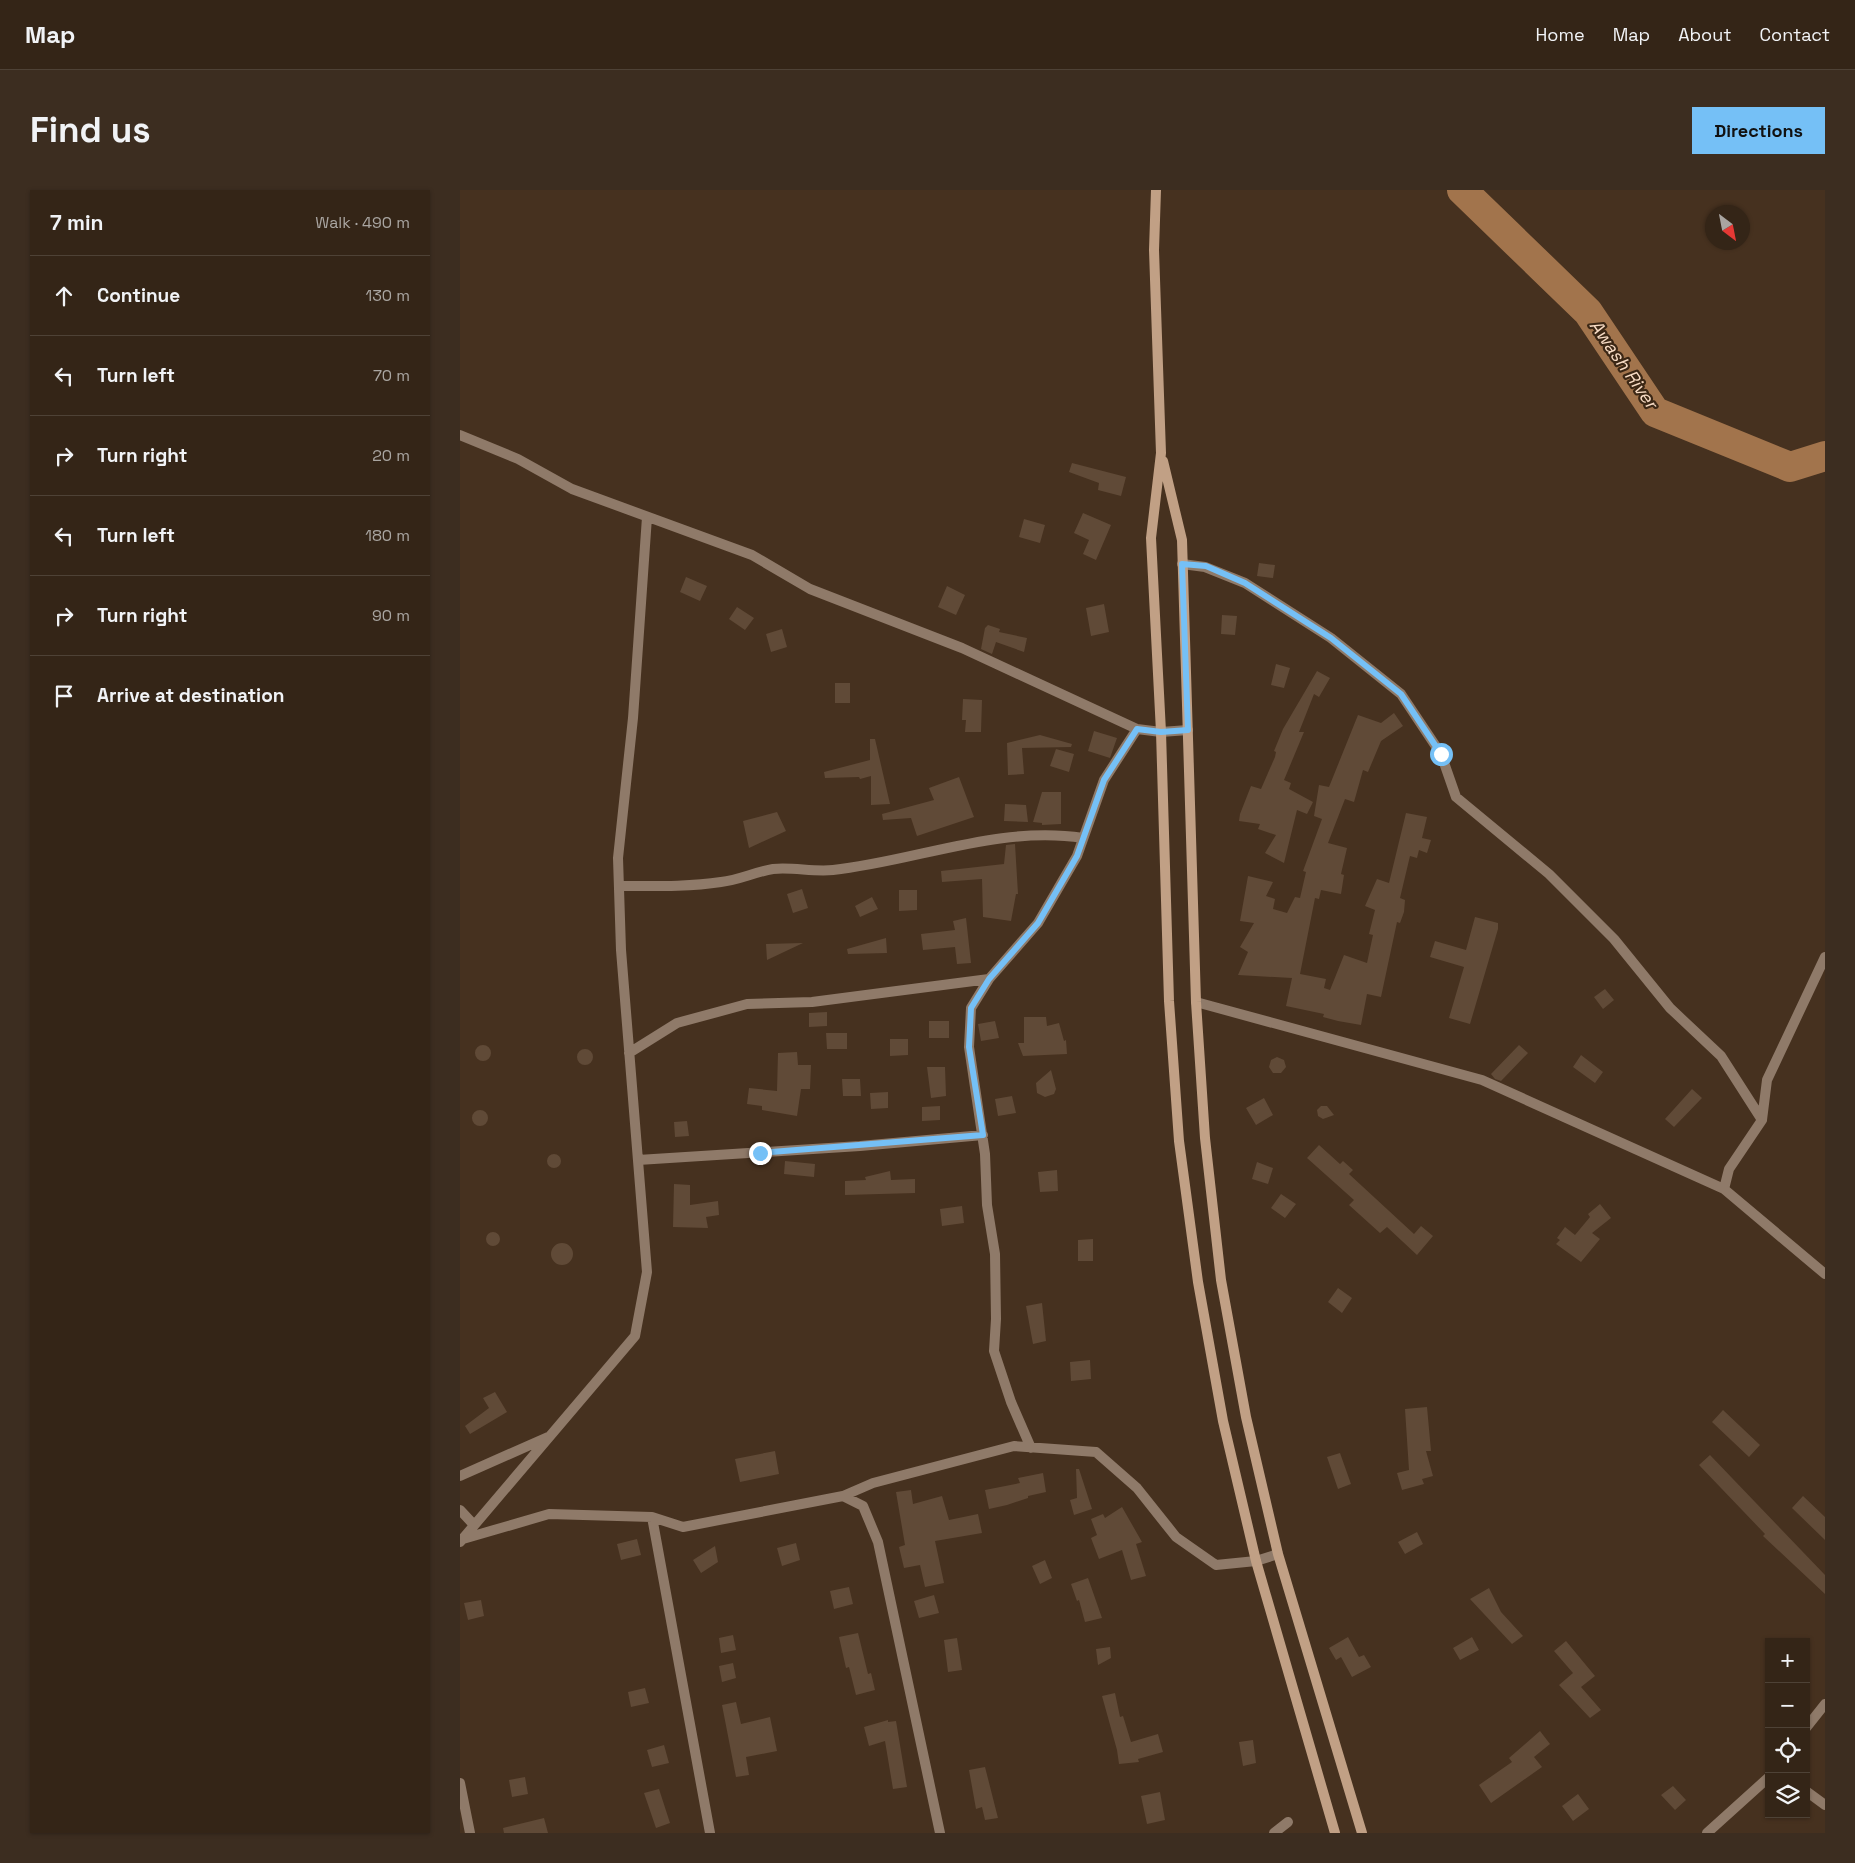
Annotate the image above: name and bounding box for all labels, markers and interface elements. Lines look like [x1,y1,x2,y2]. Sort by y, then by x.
text: Map [25,19,75,50]
text: Home [1536,23,1585,46]
text: Map [1613,23,1650,46]
text: About [1678,23,1732,46]
text: Contact [1760,23,1830,46]
button: Directions [1692,107,1825,154]
text: Find us [30,108,151,152]
north arrow [1705,205,1750,250]
text: 7 min [50,209,103,236]
text: Walk · 490 m [315,212,410,233]
icon: ahead [50,282,78,310]
text: Continue [97,283,180,308]
text: 130 m [366,285,410,306]
water label: Awash River [1585,315,1664,415]
icon: left [50,362,78,390]
text: Turn left [97,363,175,388]
text: 70 m [373,365,410,386]
icon: right [50,442,78,470]
text: Turn right [97,443,187,468]
text: 20 m [372,445,410,466]
icon: left [50,522,78,550]
text: Turn left [97,523,175,548]
text: 180 m [365,525,410,546]
icon: right [50,602,78,630]
text: Turn right [97,603,187,628]
text: 90 m [372,605,410,626]
icon: arrive [50,682,78,710]
text: Arrive at destination [97,683,285,708]
route start [1430,743,1453,766]
route end [749,1142,772,1165]
map controls [1765,1638,1810,1818]
button: + [1765,1638,1810,1683]
button: − [1765,1683,1810,1728]
button: locate [1765,1728,1810,1773]
button: layers [1765,1773,1810,1818]

